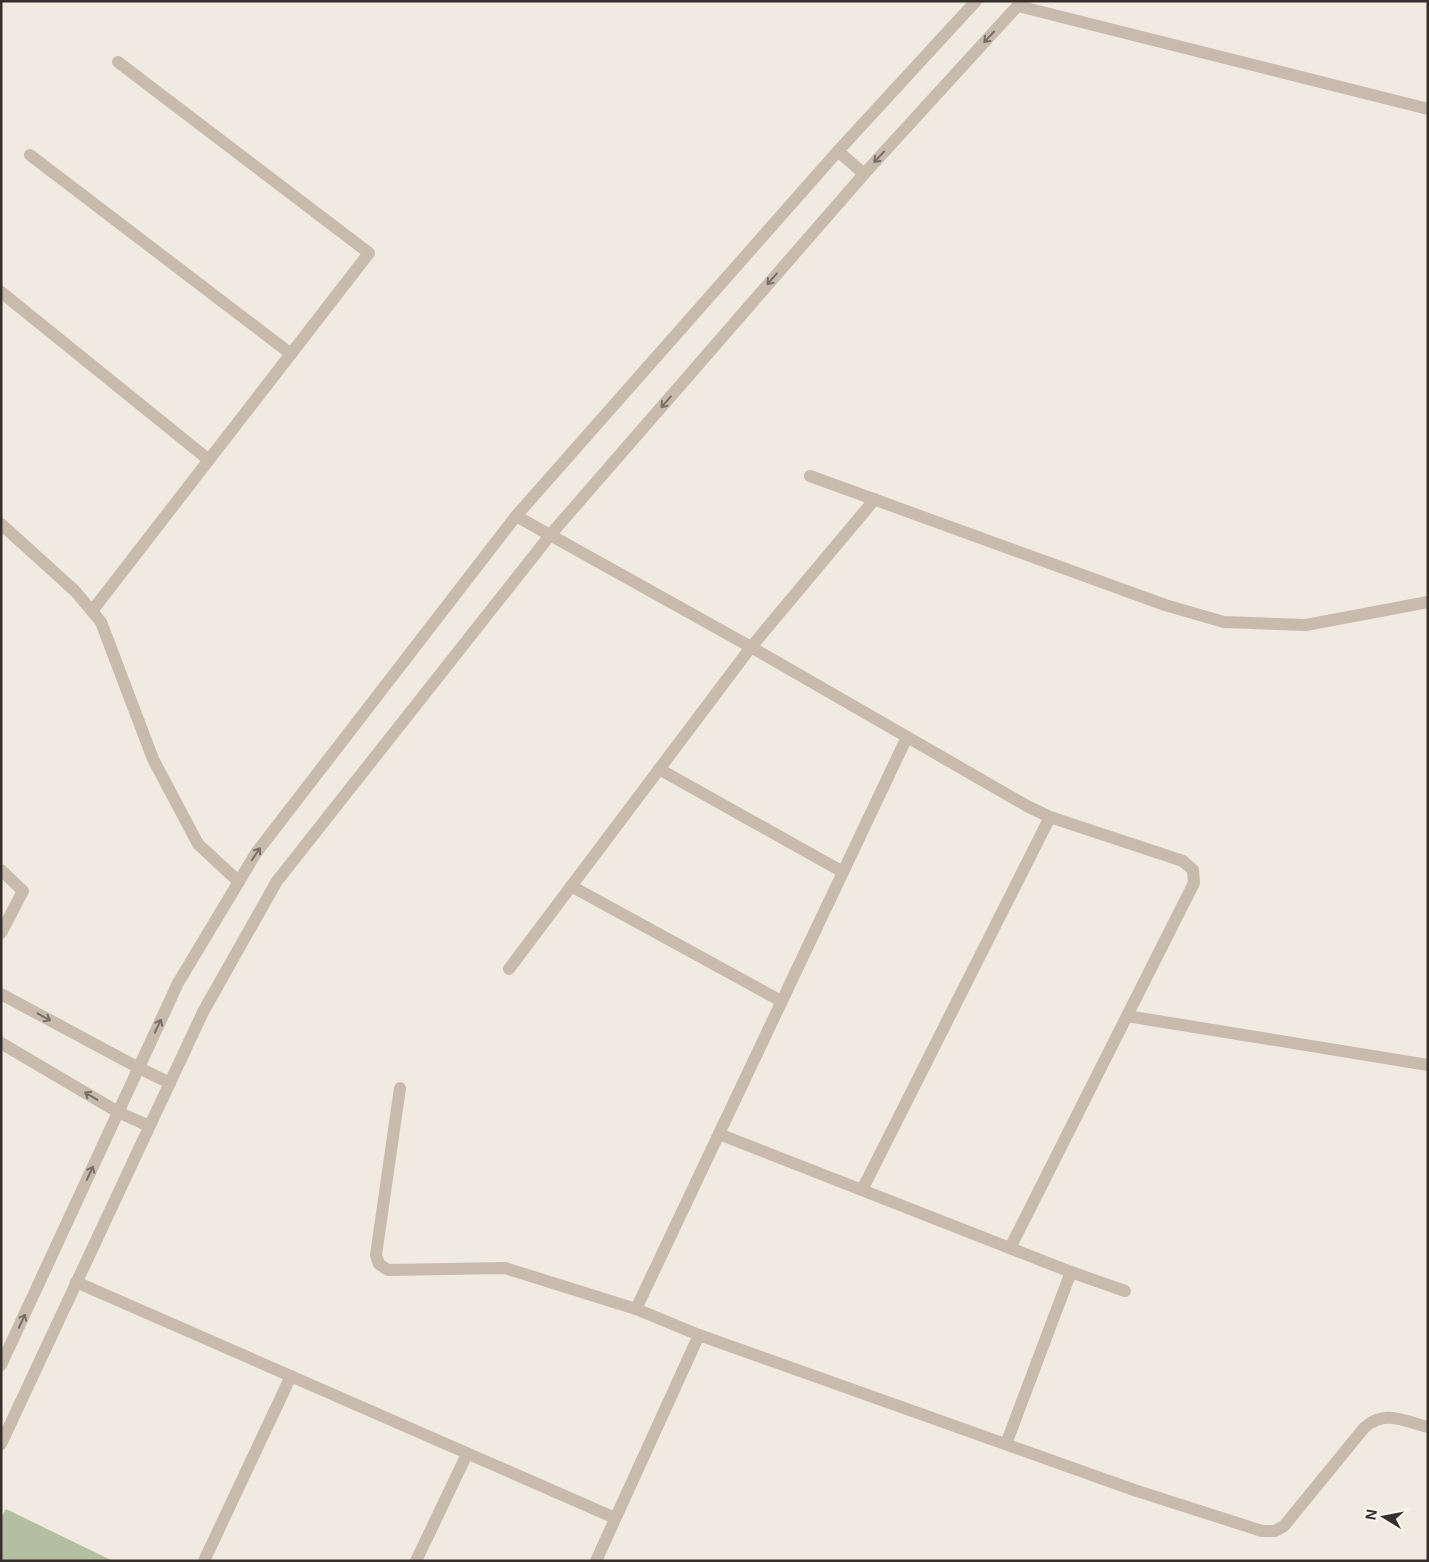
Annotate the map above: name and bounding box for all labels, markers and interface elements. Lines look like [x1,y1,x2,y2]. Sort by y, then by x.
one-way arrow [983,31,995,44]
one-way arrow [874,150,885,163]
one-way arrow [767,273,778,286]
one-way arrow [660,395,672,408]
one-way arrow [251,848,261,862]
one-way arrow [36,1013,51,1022]
one-way arrow [154,1019,164,1034]
one-way arrow [84,1090,98,1100]
one-way arrow [86,1166,95,1181]
one-way arrow [17,1314,27,1329]
north arrow [1359,1492,1409,1542]
text: N [1361,1508,1380,1521]

